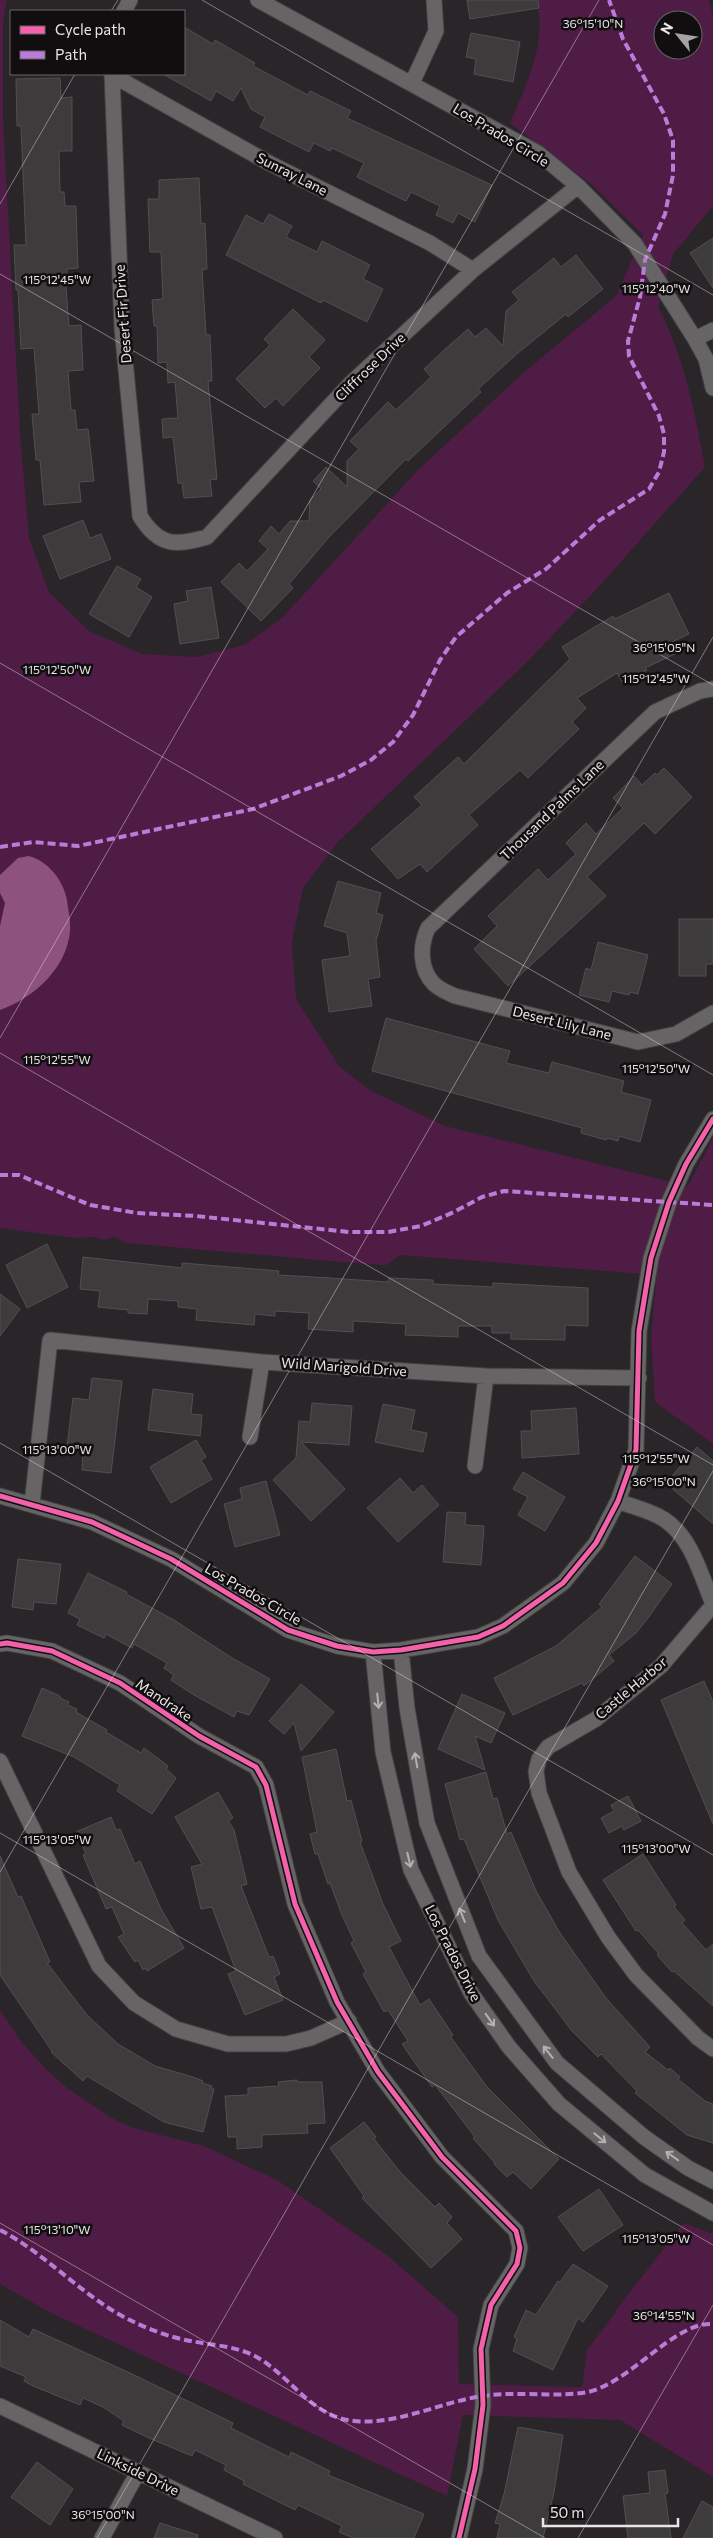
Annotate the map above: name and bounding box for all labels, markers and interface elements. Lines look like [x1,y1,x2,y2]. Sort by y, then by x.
legend [10,10,185,75]
north arrow [653,10,703,60]
text: 36°15'10"N [563,16,623,30]
text: N [656,19,676,37]
text: Cycle path [55,20,126,38]
text: Path [55,45,87,63]
street label: Los Prados Circle [450,99,552,170]
street label: Sunray Lane [254,148,331,199]
street label: Desert Fir Drive [111,264,134,364]
text: 115°12'45"W [23,272,91,286]
text: 115°12'40"W [622,281,690,295]
street label: Cliffrose Drive [331,329,408,404]
text: 36°15'05"N [633,640,695,654]
text: 115°12'50"W [23,662,91,676]
text: 115°12'45"W [622,671,690,685]
street label: Thousand Palms Lane [496,756,607,863]
street label: Desert Lily Lane [511,1002,613,1043]
text: 115°12'55"W [23,1052,91,1066]
text: 115°12'50"W [622,1061,690,1075]
street label: Wild Marigold Drive [281,1354,407,1379]
text: 115°13'00"W [22,1442,92,1456]
text: 115°12'55"W [622,1451,690,1465]
text: 36°15'00"N [632,1474,696,1488]
street label: Los Prados Circle [202,1559,305,1628]
street label: Castle Harbor [591,1652,670,1722]
street label: Mandrake [133,1675,196,1725]
one-way arrow [373,1692,383,1708]
one-way arrow [410,1752,420,1768]
text: 115°13'05"W [23,1832,91,1846]
text: 115°13'00"W [621,1841,691,1855]
one-way arrow [405,1851,414,1867]
street label: Los Prados Drive [422,1902,485,2004]
one-way arrow [457,1908,466,1923]
one-way arrow [485,2013,495,2027]
one-way arrow [542,2045,553,2058]
one-way arrow [593,2133,606,2144]
one-way arrow [665,2151,679,2161]
text: 115°13'10"W [24,2222,90,2236]
text: 115°13'05"W [622,2231,690,2245]
text: 36°14'55"N [633,2308,695,2322]
street label: Linkside Drive [94,2444,182,2499]
scale bar [543,2496,678,2528]
text: 50 m [550,2503,584,2521]
text: 36°15'00"N [71,2507,135,2521]

